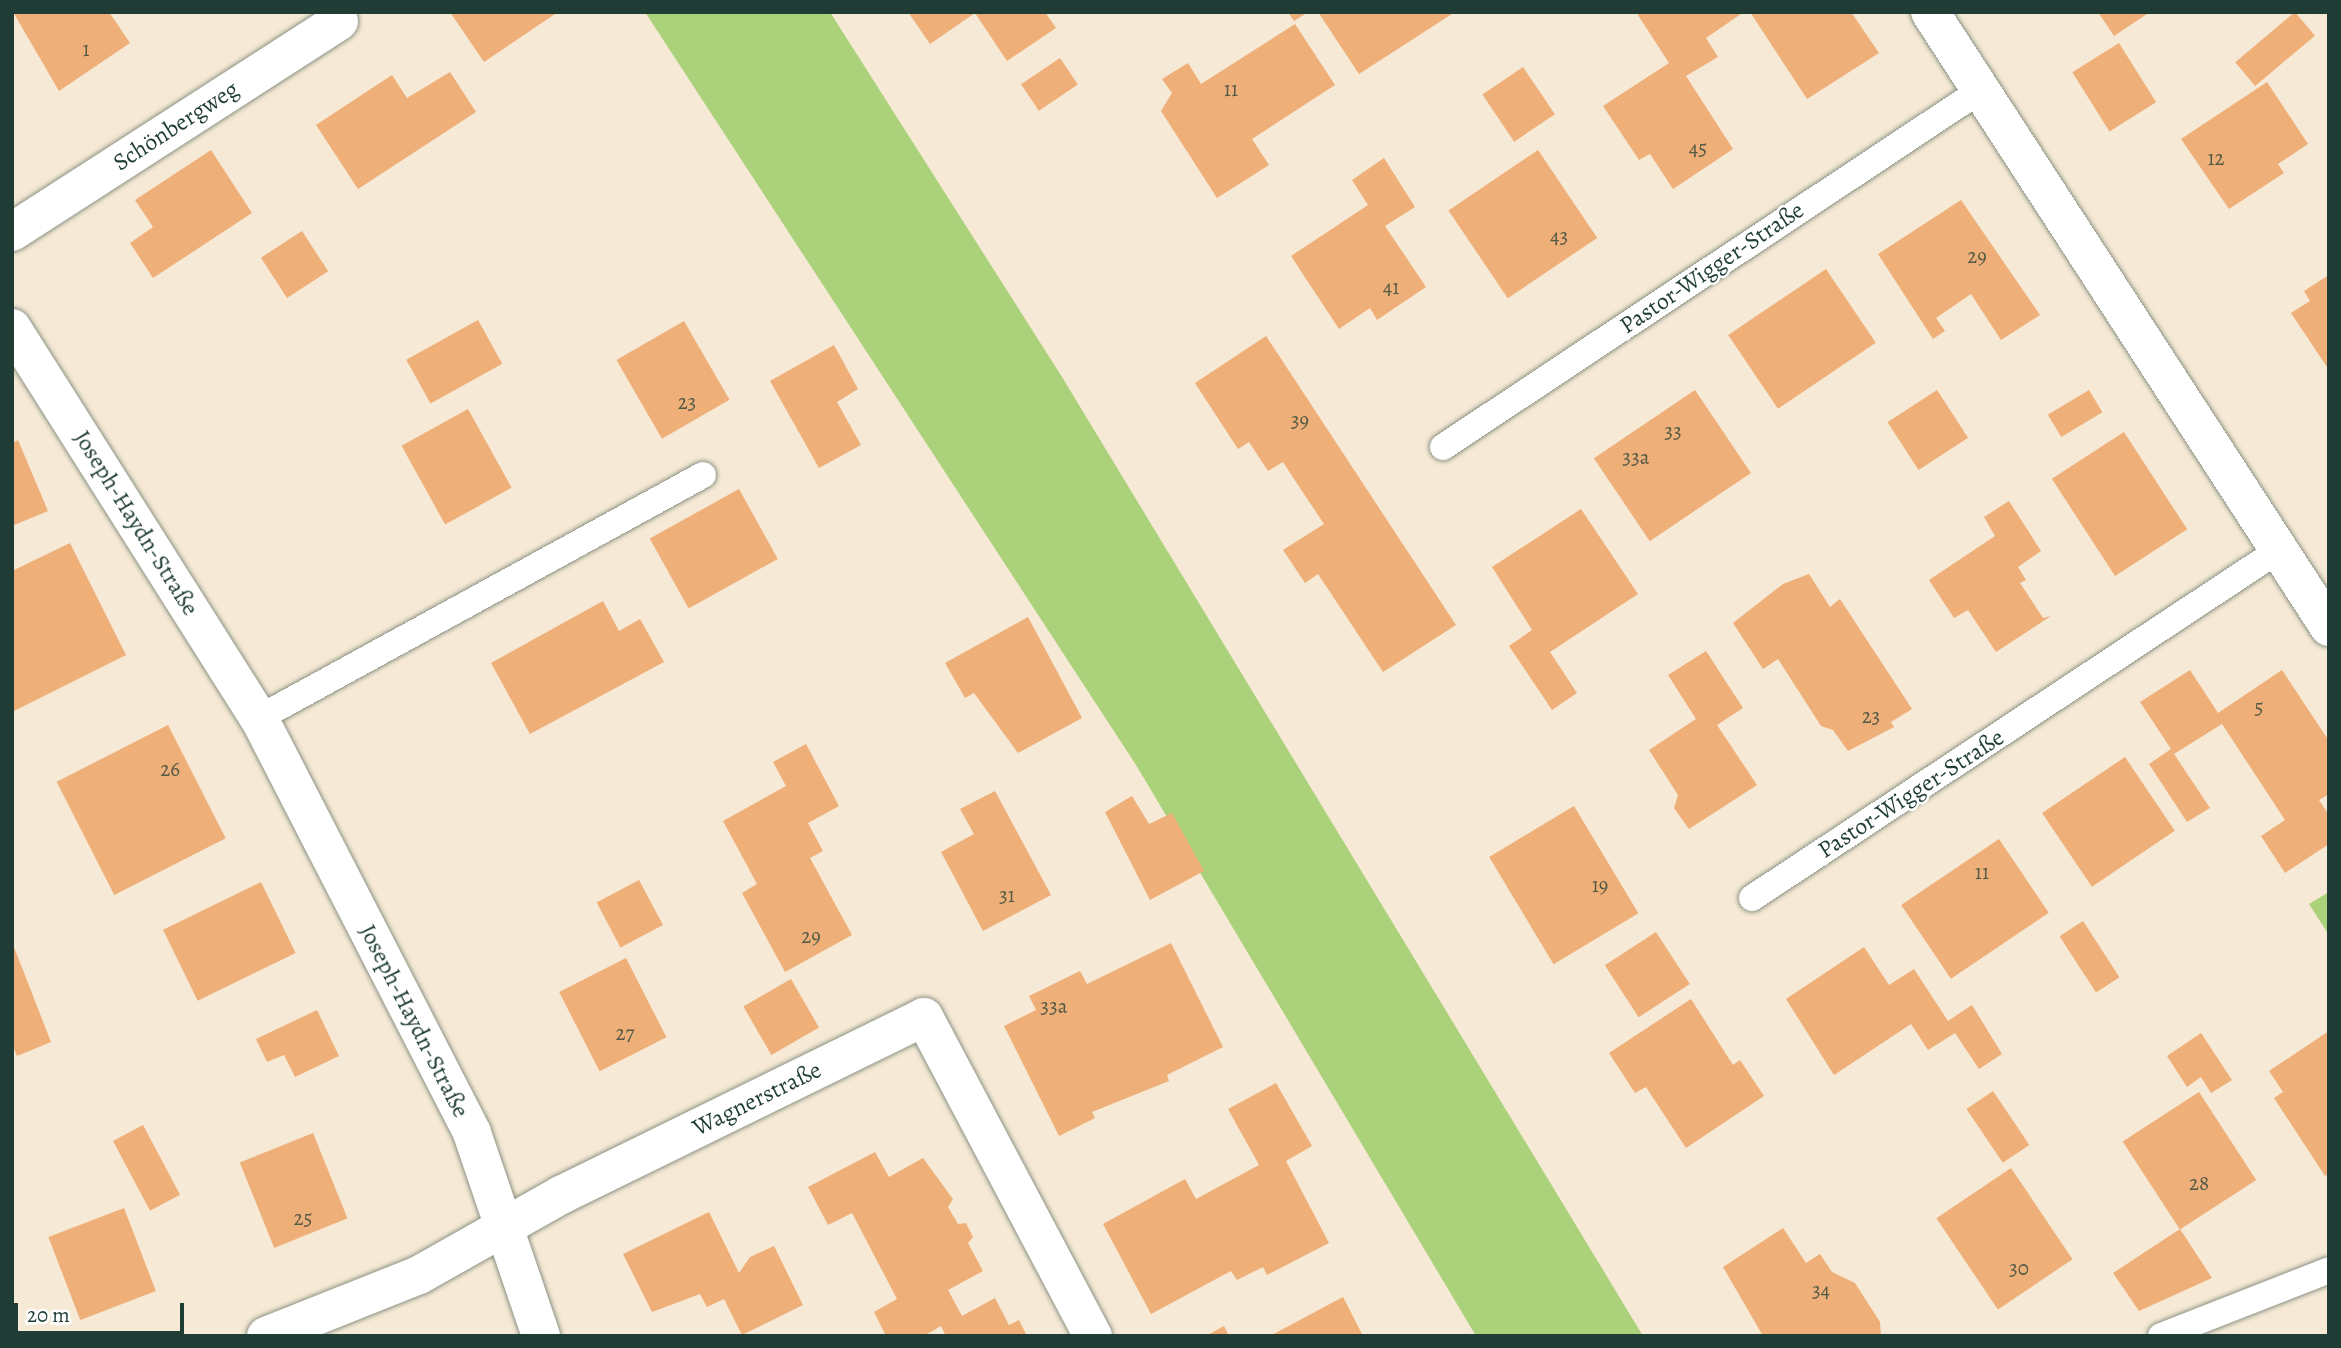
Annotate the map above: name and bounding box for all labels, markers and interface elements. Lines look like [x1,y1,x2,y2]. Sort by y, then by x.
house number: 1 [82,36,90,62]
street label: Schönbergweg [108,75,244,177]
house number: 11 [1224,76,1238,102]
house number: 45 [1689,135,1707,161]
house number: 12 [2207,145,2225,171]
street label: Pastor-Wigger-Straße [1614,196,1810,340]
house number: 43 [1550,223,1568,249]
house number: 29 [1967,243,1987,269]
house number: 41 [1383,274,1399,300]
house number: 23 [678,389,696,415]
house number: 39 [1291,407,1309,433]
house number: 33 [1664,418,1682,444]
street label: Joseph-Haydn-Straße [67,425,205,621]
house number: 33a [1622,444,1650,470]
house number: 5 [2254,694,2264,720]
house number: 23 [1862,703,1880,729]
street label: Pastor-Wigger-Straße [1813,723,2009,865]
house number: 26 [160,756,180,782]
house number: 11 [1975,859,1989,885]
house number: 19 [1592,872,1608,898]
house number: 31 [999,882,1015,908]
street label: Joseph-Haydn-Straße [353,920,475,1122]
house number: 29 [801,923,821,949]
house number: 33a [1040,993,1068,1019]
house number: 27 [616,1020,634,1046]
street label: Wagnerstraße [688,1056,826,1142]
house number: 28 [2189,1170,2209,1196]
house number: 25 [293,1205,313,1231]
house number: 30 [2009,1255,2029,1281]
house number: 34 [1812,1277,1830,1303]
scale bar [18,1288,187,1332]
text: 20 m [27,1301,70,1329]

